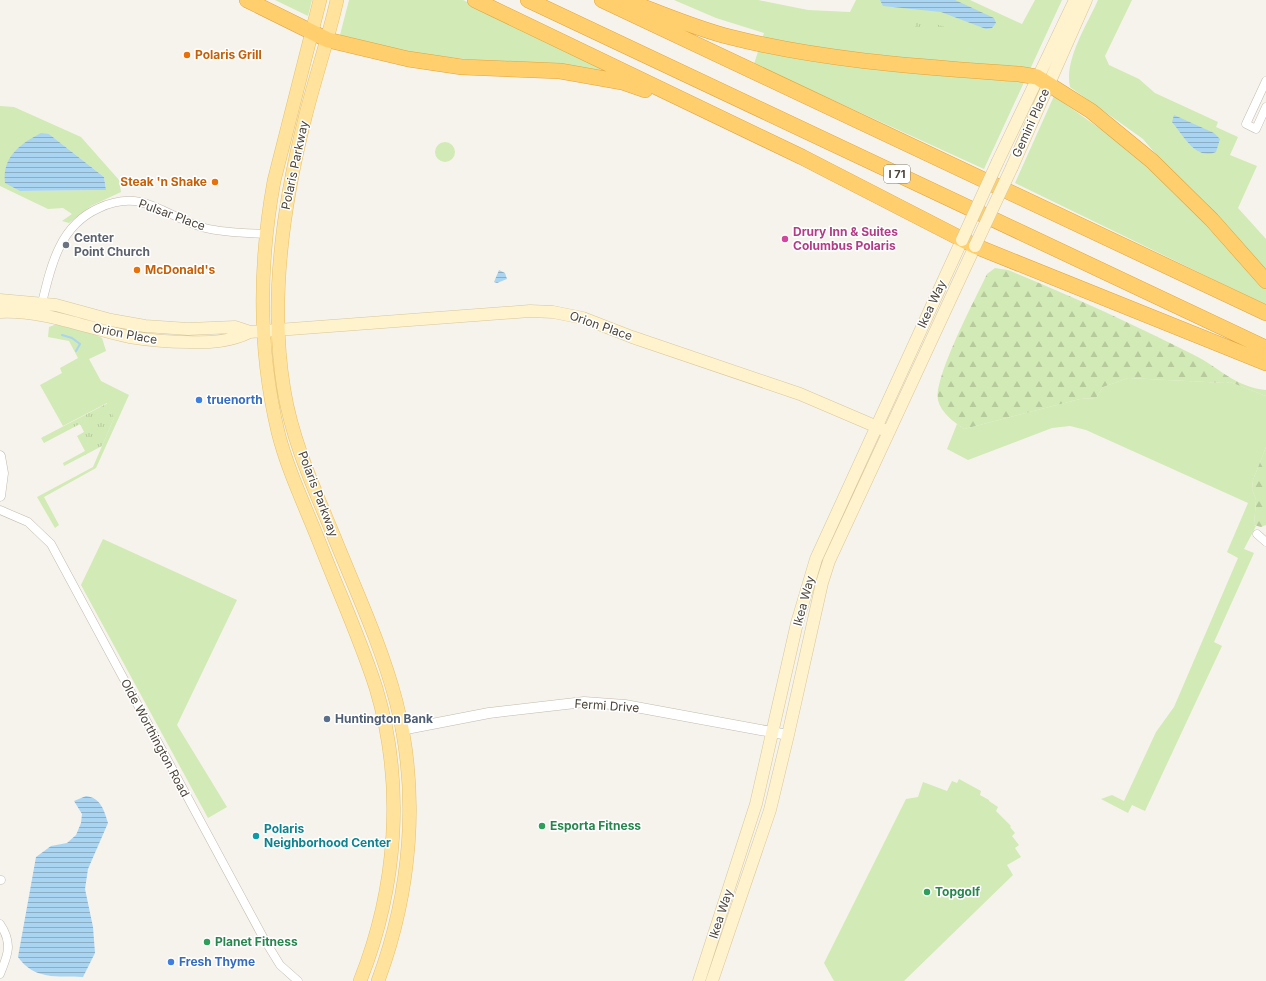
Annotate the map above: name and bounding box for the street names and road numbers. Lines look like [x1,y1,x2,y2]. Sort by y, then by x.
street label: Gemini Place [1009,86,1052,160]
street label: Polaris Parkway [278,119,311,211]
road number: I 71 [884,165,910,183]
street label: Pulsar Place [137,196,208,234]
street label: Ikea Way [914,277,949,330]
street label: Orion Place [568,308,635,343]
street label: Orion Place [91,320,159,347]
street label: Polaris Parkway [295,449,342,539]
street label: Ikea Way [790,574,817,628]
street label: Olde Worthington Road [118,676,193,799]
street label: Fermi Drive [574,696,640,715]
street label: Ikea Way [705,887,736,941]

